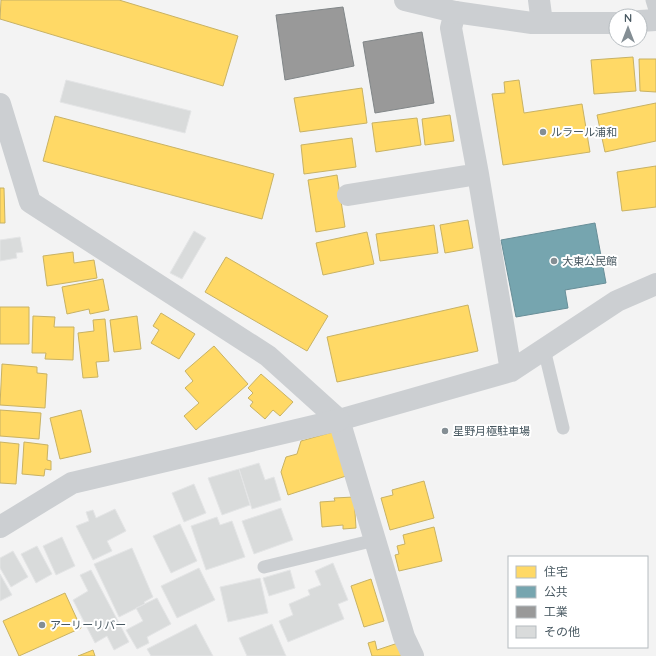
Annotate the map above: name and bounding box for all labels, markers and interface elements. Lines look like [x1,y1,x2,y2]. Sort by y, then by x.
north arrow [608,8,648,48]
text: N [624,11,632,25]
place label: ルラール浦和 [551,125,617,139]
marker: ルラール浦和 [538,127,548,137]
place label: 大東公民館 [562,254,617,268]
marker: 大東公民館 [549,256,559,266]
place label: 星野月極駐車場 [453,424,530,438]
marker: 星野月極駐車場 [440,426,450,436]
legend [508,556,648,648]
text: 住宅 [544,564,568,579]
text: 公共 [544,584,568,599]
text: 工業 [544,604,568,619]
place label: アーリーリバー [50,618,126,632]
marker: アーリーリバー [37,620,47,630]
text: その他 [544,624,580,639]

